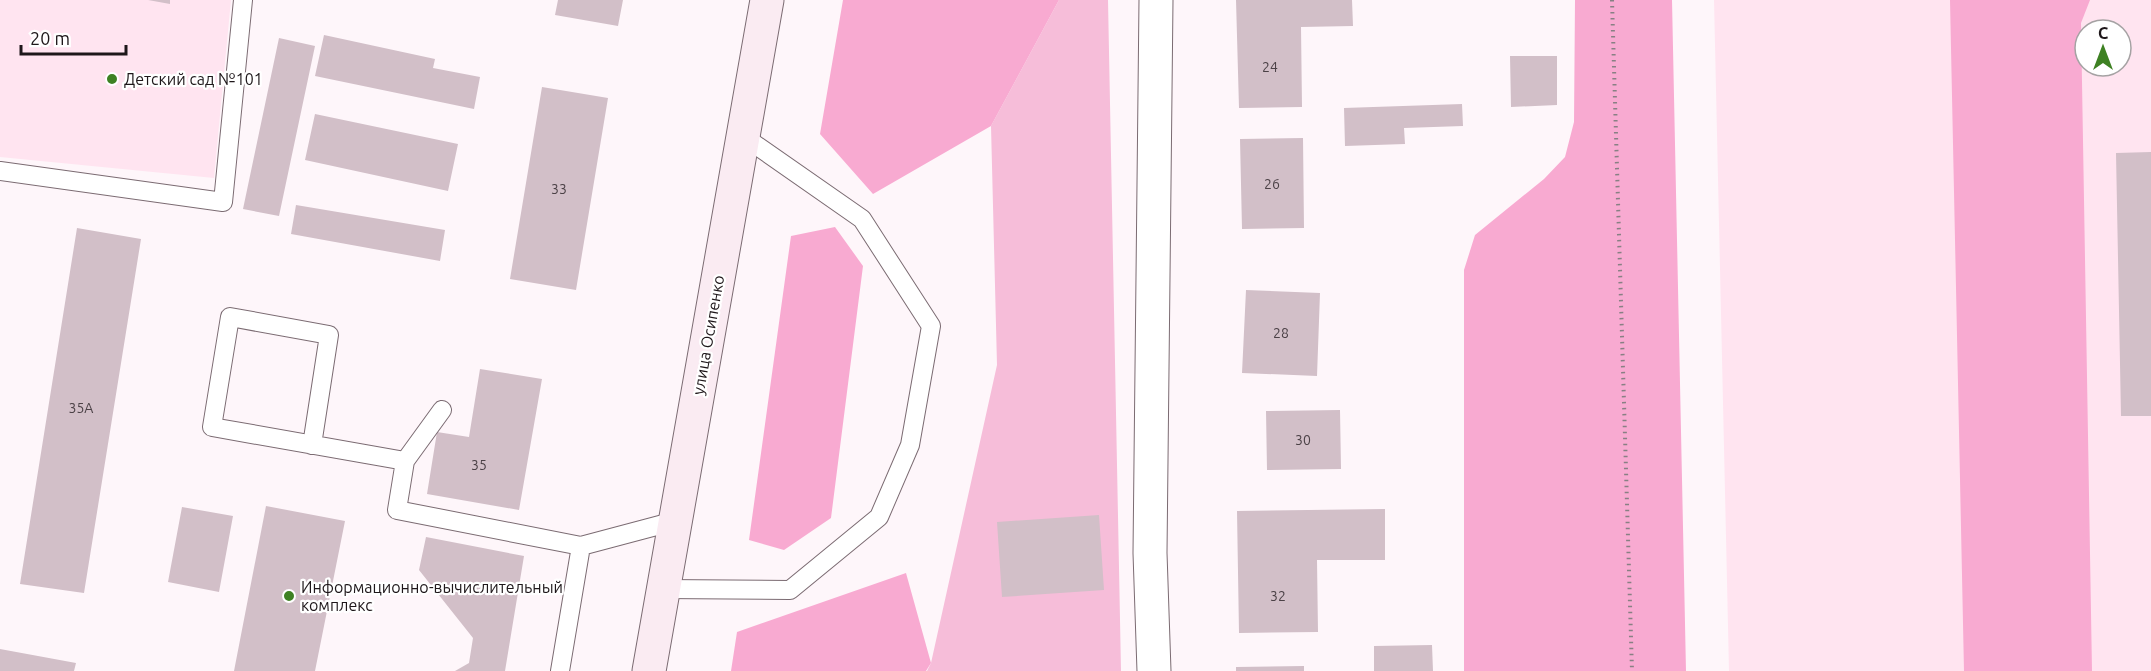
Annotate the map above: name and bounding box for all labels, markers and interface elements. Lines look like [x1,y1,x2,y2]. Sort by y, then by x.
scale bar [21,18,126,56]
north arrow [2073,18,2133,78]
text: С [2098,24,2108,42]
text: 20 m [30,28,70,48]
house number: 24 [1262,59,1278,75]
place label: Детский сад №101 [124,70,263,88]
marker: Детский сад №101 [105,72,119,86]
house number: 26 [1264,176,1280,192]
house number: 33 [551,181,567,197]
street label: улица Осипенко [689,274,727,396]
house number: 28 [1273,325,1289,341]
house number: 35А [69,400,93,416]
house number: 30 [1295,432,1311,448]
house number: 35 [471,457,487,473]
place label: Информационно-вычислительный комплекс [301,578,563,614]
house number: 32 [1270,588,1286,604]
marker: Информационно-вычислительный комплекс [282,589,296,603]

